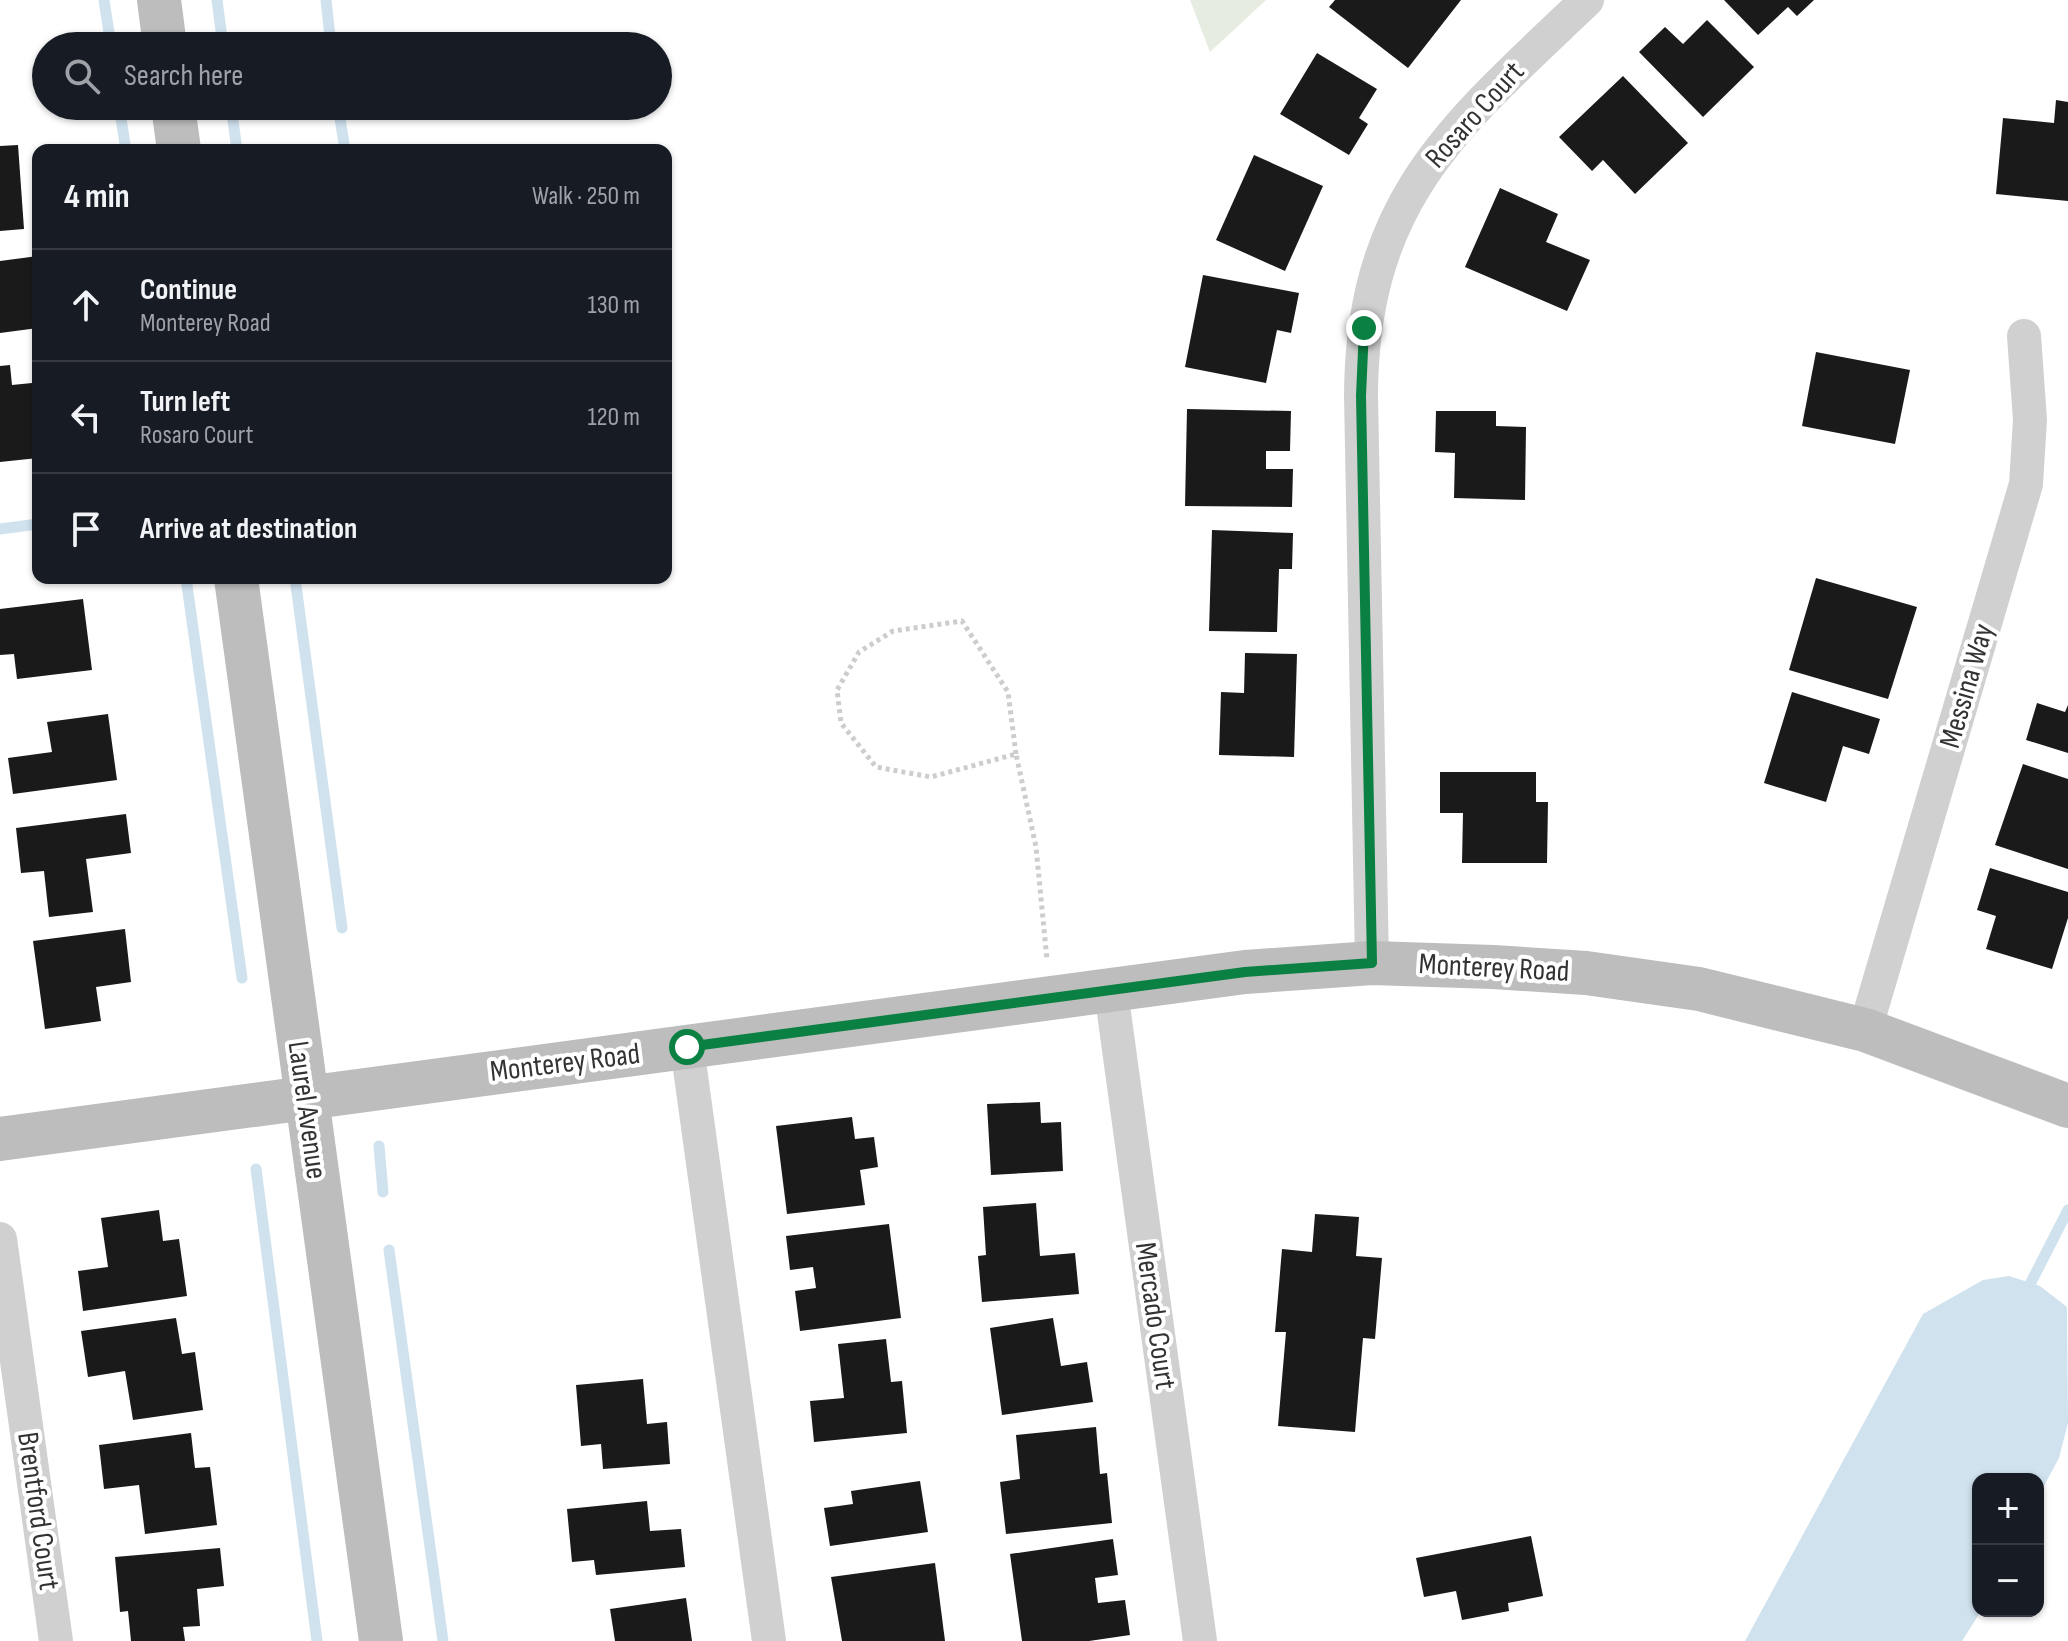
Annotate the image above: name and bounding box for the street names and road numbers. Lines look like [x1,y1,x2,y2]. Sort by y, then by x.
street label: Rosaro Court [1418,54,1532,176]
street label: Messina Way [1932,619,2002,752]
street label: Monterey Road [1418,946,1570,990]
street label: Monterey Road [488,1036,642,1090]
street label: Laurel Avenue [279,1039,335,1181]
street label: Mercado Court [1127,1240,1183,1392]
street label: Brentford Court [9,1430,67,1592]

